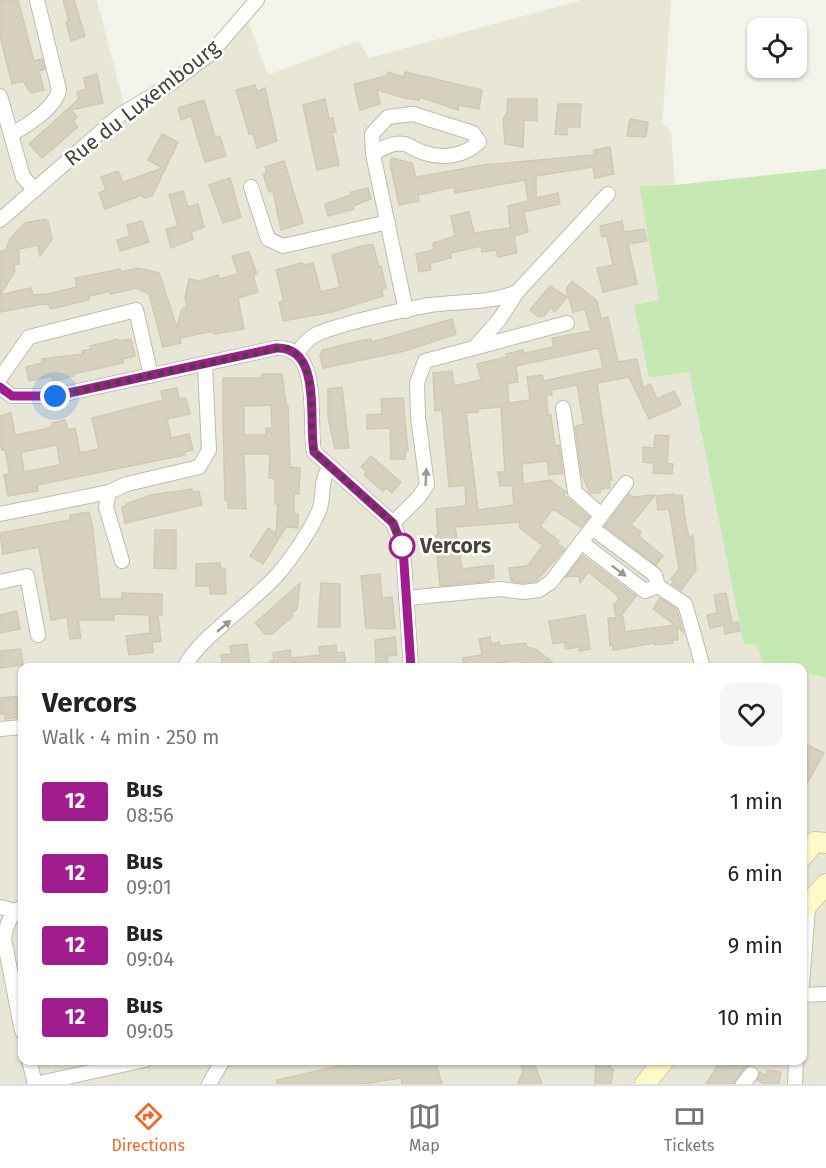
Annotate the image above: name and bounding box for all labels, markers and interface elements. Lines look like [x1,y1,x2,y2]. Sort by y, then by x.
map controls [747,18,807,78]
button: locate [747,18,807,78]
street label: Rue du Luxembourg [59,34,225,172]
your location [40,381,70,411]
one-way arrow [421,468,430,487]
marker: Vercors [389,533,415,559]
place label: Vercors [419,533,491,559]
one-way arrow [611,564,626,576]
one-way arrow [216,619,232,632]
button: heart [720,683,783,746]
text: Vercors [42,686,137,719]
text: Walk · 4 min · 250 m [42,725,219,749]
text: Bus [126,776,163,803]
text: 12 [65,788,85,814]
text: 1 min [730,788,783,815]
text: 08:56 [126,803,174,827]
text: Bus [126,848,163,875]
text: 12 [65,860,85,886]
text: 6 min [727,860,783,887]
text: 09:01 [126,875,172,899]
text: Bus [126,920,163,947]
text: 12 [65,932,85,958]
text: 9 min [728,932,783,959]
text: 09:04 [126,947,174,971]
text: Bus [126,992,163,1019]
text: 12 [65,1004,85,1030]
text: 10 min [717,1004,783,1031]
text: 09:05 [126,1019,173,1043]
tab: Directions [112,1100,185,1155]
tab: Map [408,1100,441,1155]
tab: Tickets [664,1100,714,1155]

